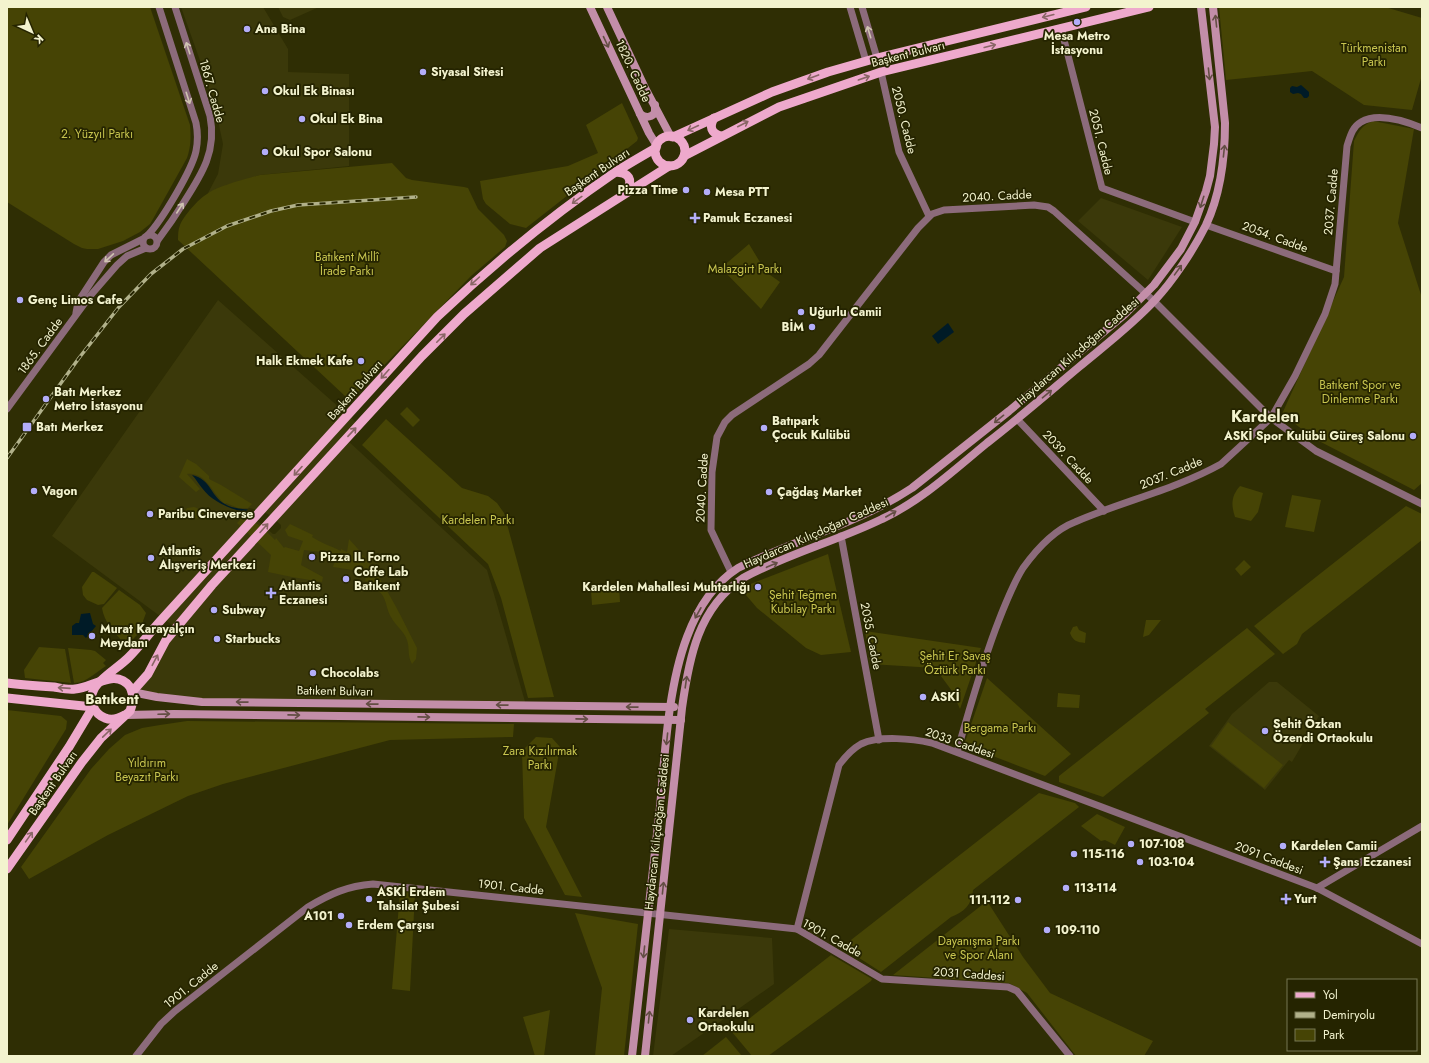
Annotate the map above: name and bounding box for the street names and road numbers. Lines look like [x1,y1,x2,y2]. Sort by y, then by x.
street label: Başkent Bulvarı [869,36,947,72]
street label: 1820. Cadde [611,37,655,105]
street label: 1867. Cadde [194,57,230,125]
street label: 2050. Cadde [887,84,921,156]
street label: 2051. Cadde [1084,107,1118,177]
street label: Başkent Bulvarı [561,143,633,201]
street label: 2037. Cadde [1319,168,1343,236]
street label: 2040. Cadde [962,185,1032,207]
street label: 2054. Cadde [1240,217,1310,257]
street label: Haydarcan Kılıçdoğan Caddesi [1013,293,1143,409]
street label: 1865. Cadde [13,314,67,378]
street label: Başkent Bulvarı [323,356,387,424]
street label: 2039. Cadde [1038,426,1098,488]
street label: 2037. Cadde [1137,452,1205,494]
street label: 2040. Cadde [691,453,713,523]
street label: Haydarcan Kılıçdoğan Caddesi [741,493,891,573]
street label: 2035. Cadde [856,601,886,671]
street label: Batıkent Bulvarı [297,681,373,701]
street label: 2033 Caddesi [923,723,997,763]
street label: Başkent Bulvarı [24,747,82,819]
street label: Haydarcan Kılıçdoğan Caddesi [640,753,674,911]
street label: 2091 Caddesi [1232,837,1306,879]
street label: 1901. Cadde [477,875,545,899]
street label: 1901. Cadde [799,914,865,962]
street label: 1901. Cadde [160,957,222,1013]
street label: 2031 Caddesi [933,963,1005,985]

